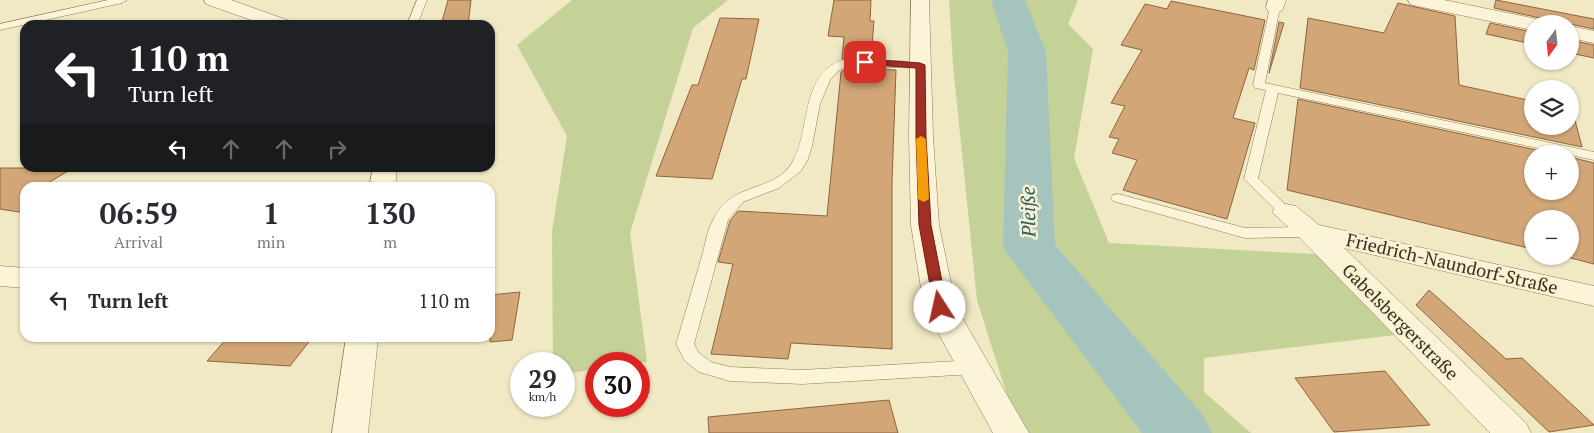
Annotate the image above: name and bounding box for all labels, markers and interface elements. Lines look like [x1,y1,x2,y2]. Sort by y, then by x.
north arrow [1524,15,1579,70]
map controls [1524,15,1579,265]
text: 110 m [128,35,229,81]
icon: left [45,40,110,105]
pin [844,41,886,83]
icon: arrive [851,48,879,76]
text: Turn left [128,79,214,108]
button: layers [1524,80,1579,135]
icon: left [164,135,192,163]
icon: ahead [217,135,245,163]
icon: ahead [270,135,298,163]
icon: right [323,135,351,163]
button: + [1524,145,1579,200]
water label: Pleiße [1015,186,1040,238]
text: 06:59 [99,193,178,233]
text: 1 [263,193,280,233]
text: 130 [365,193,416,233]
button: − [1524,210,1579,265]
street label: Friedrich-Naundorf-Straße [1344,227,1560,299]
text: Arrival [114,231,163,253]
text: min [257,231,285,253]
text: m [383,231,397,253]
street label: Gabelsbergerstraße [1337,258,1464,385]
position arrow [913,280,965,332]
icon: left [45,286,73,314]
text: Turn left [88,288,169,313]
text: 110 m [419,288,470,313]
speed limit sign: 30 [585,352,650,417]
text: 29 [528,362,557,395]
text: km/h [529,389,556,404]

